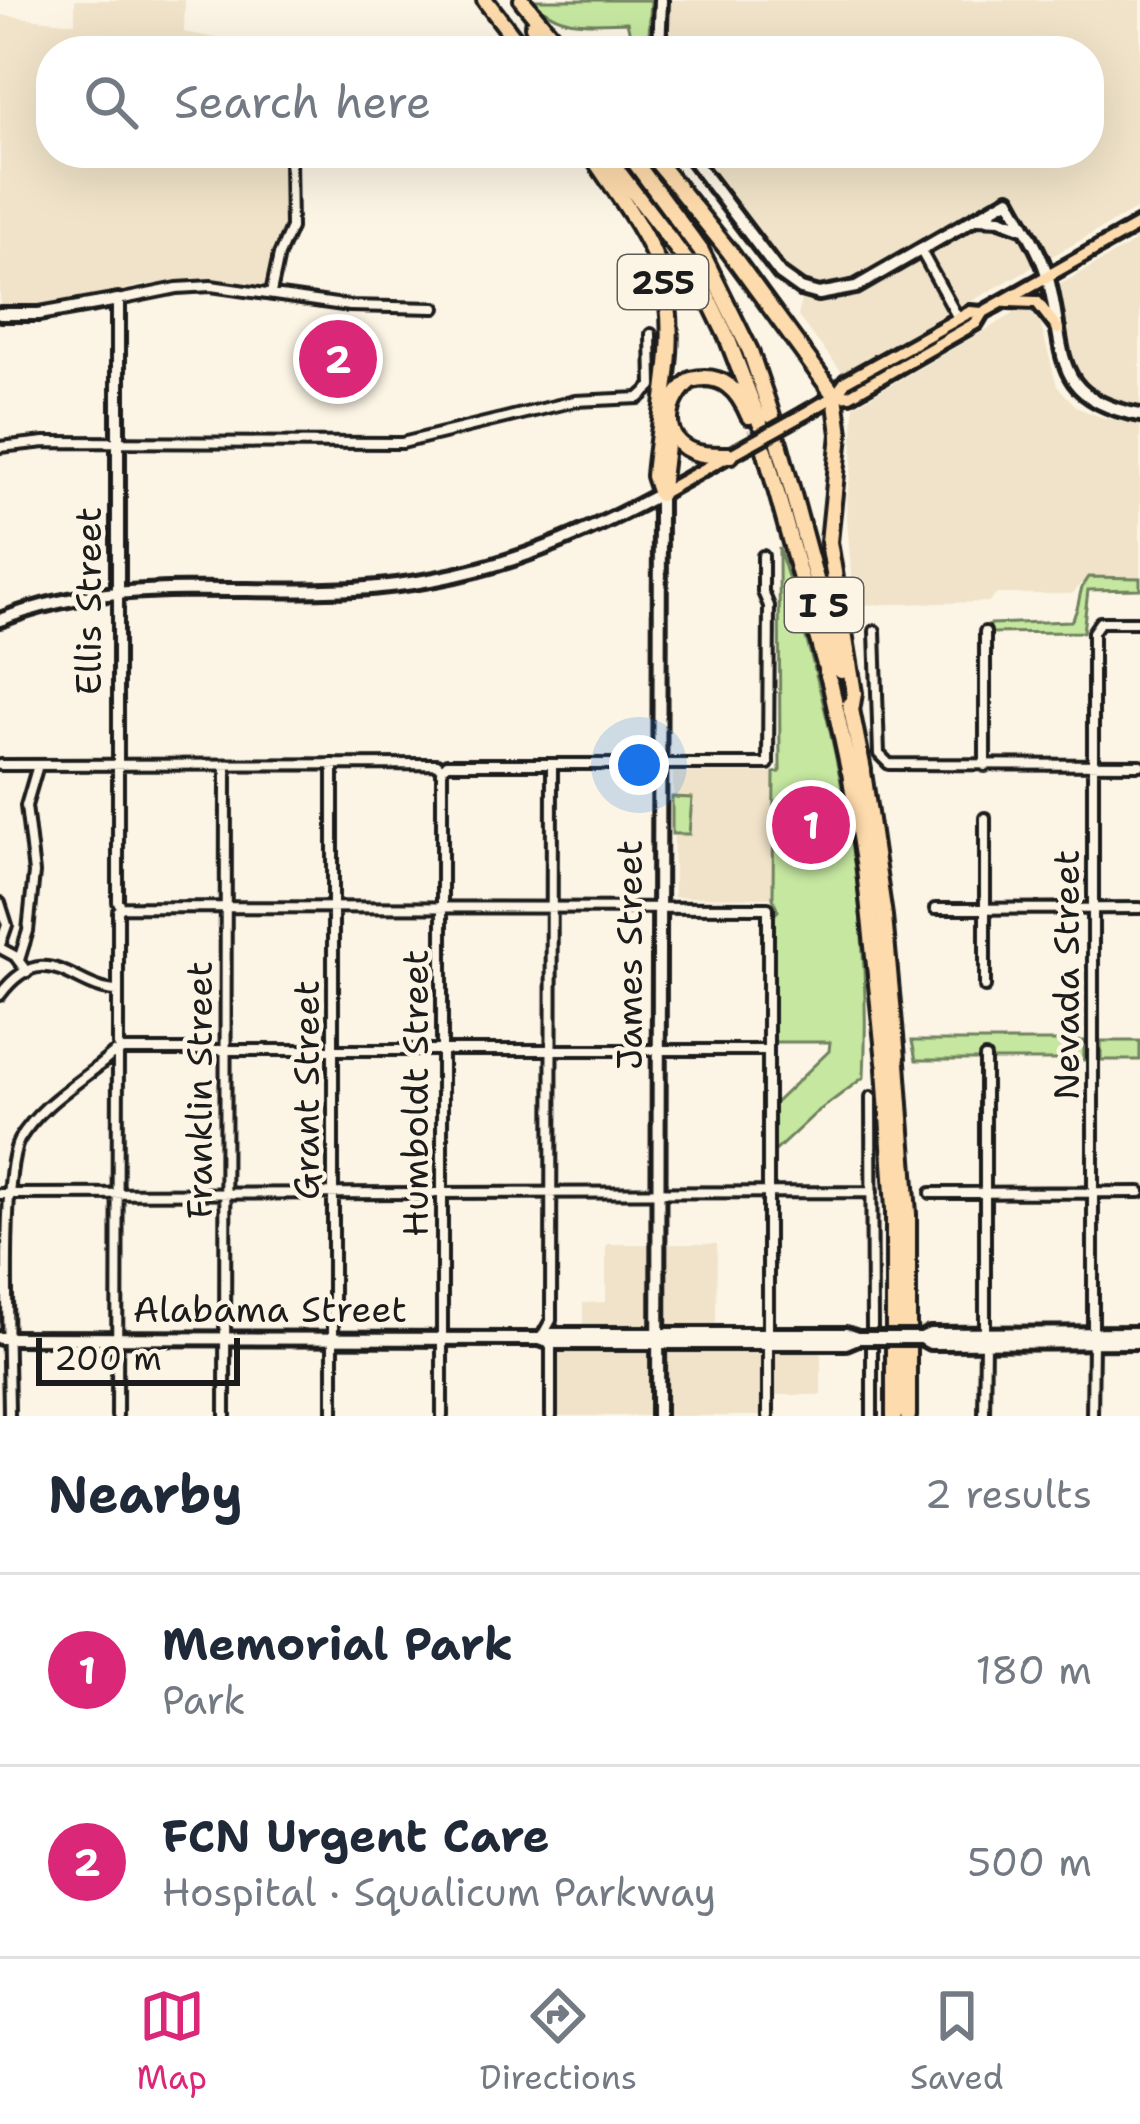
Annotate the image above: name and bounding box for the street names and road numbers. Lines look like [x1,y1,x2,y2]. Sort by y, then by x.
road number: 255 [618,255,708,309]
street label: Ellis Street [64,507,113,695]
road number: I 5 [785,578,863,632]
street label: James Street [605,840,654,1070]
street label: Nevada Street [1042,850,1091,1100]
street label: Humboldt Street [391,949,440,1237]
street label: Franklin Street [175,961,224,1219]
street label: Grant Street [282,980,331,1200]
street label: Alabama Street [133,1285,407,1334]

